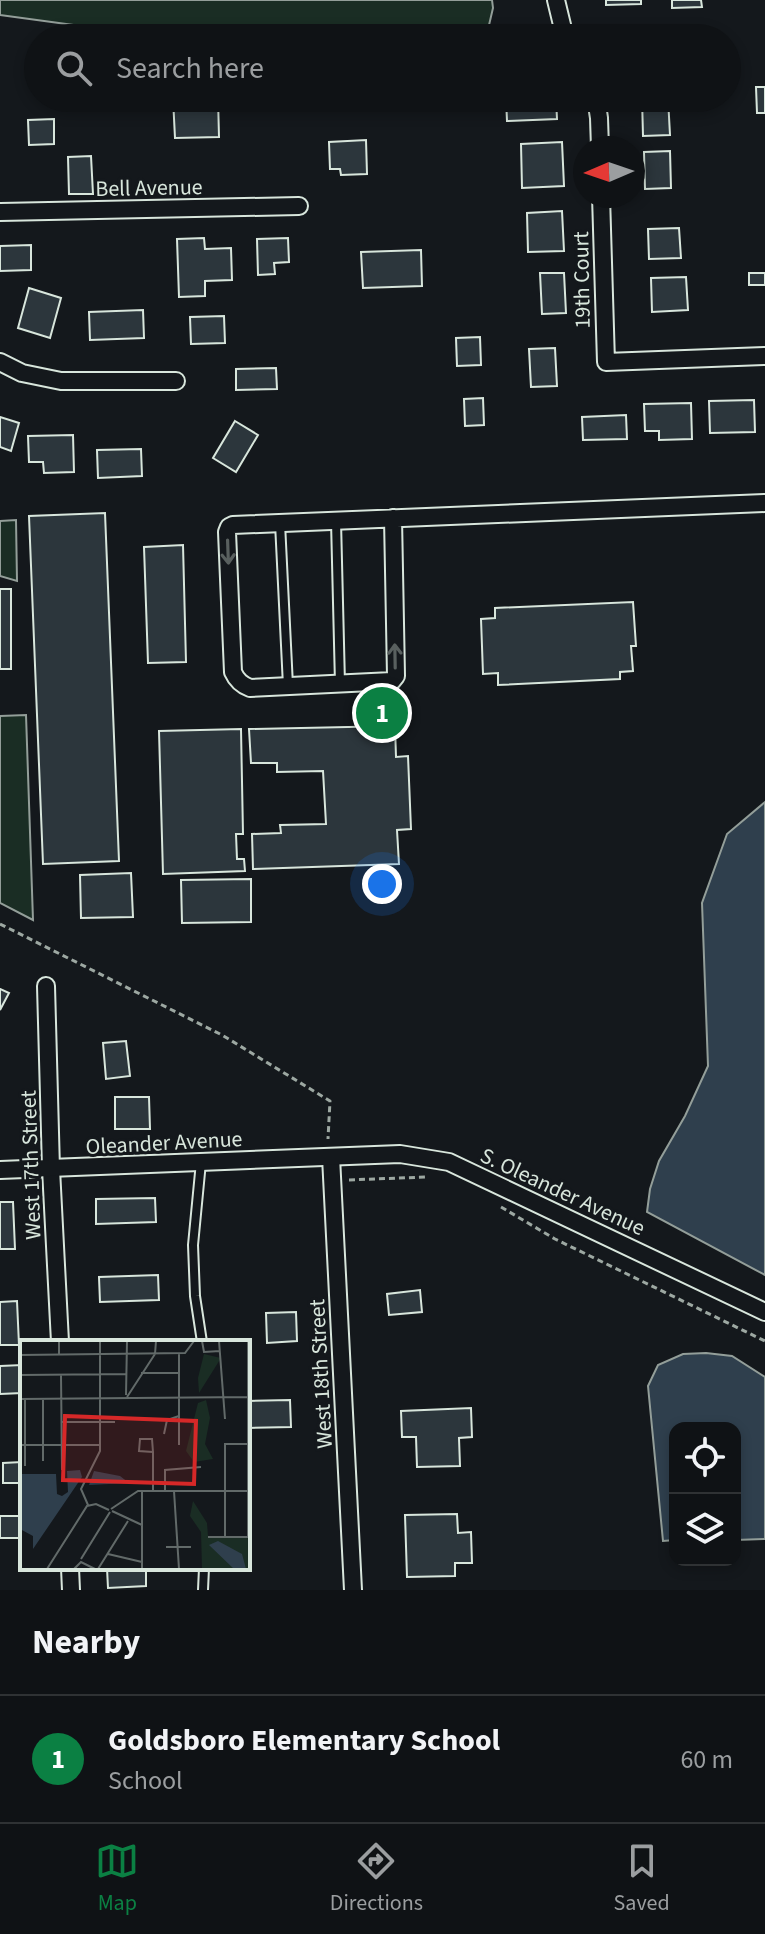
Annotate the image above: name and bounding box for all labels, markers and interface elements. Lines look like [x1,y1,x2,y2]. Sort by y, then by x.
search box [24,24,741,112]
icon: search [52,46,96,90]
text: Search here [116,47,264,90]
north arrow [573,136,645,208]
street label: Bell Avenue [95,171,203,205]
street label: 19th Court [565,231,599,329]
one-way arrow [221,538,236,565]
one-way arrow [388,643,403,670]
pin: 1 [356,683,408,743]
your location [362,864,402,904]
street label: West 17th Street [12,1089,50,1240]
street label: Oleander Avenue [85,1123,243,1163]
street label: S. Oleander Avenue [475,1140,650,1244]
street label: West 18th Street [301,1298,341,1449]
inset map [20,1340,250,1570]
map controls [669,1422,741,1566]
button: locate [669,1422,741,1494]
button: layers [669,1494,741,1566]
text: Nearby [32,1618,140,1667]
text: Goldsboro Elementary School [108,1719,500,1762]
text: 1 [51,1741,65,1778]
text: 60 m [680,1741,733,1778]
text: School [108,1762,183,1799]
tab: Map [95,1839,139,1919]
tab: Directions [330,1839,423,1919]
tab: Saved [614,1839,670,1919]

